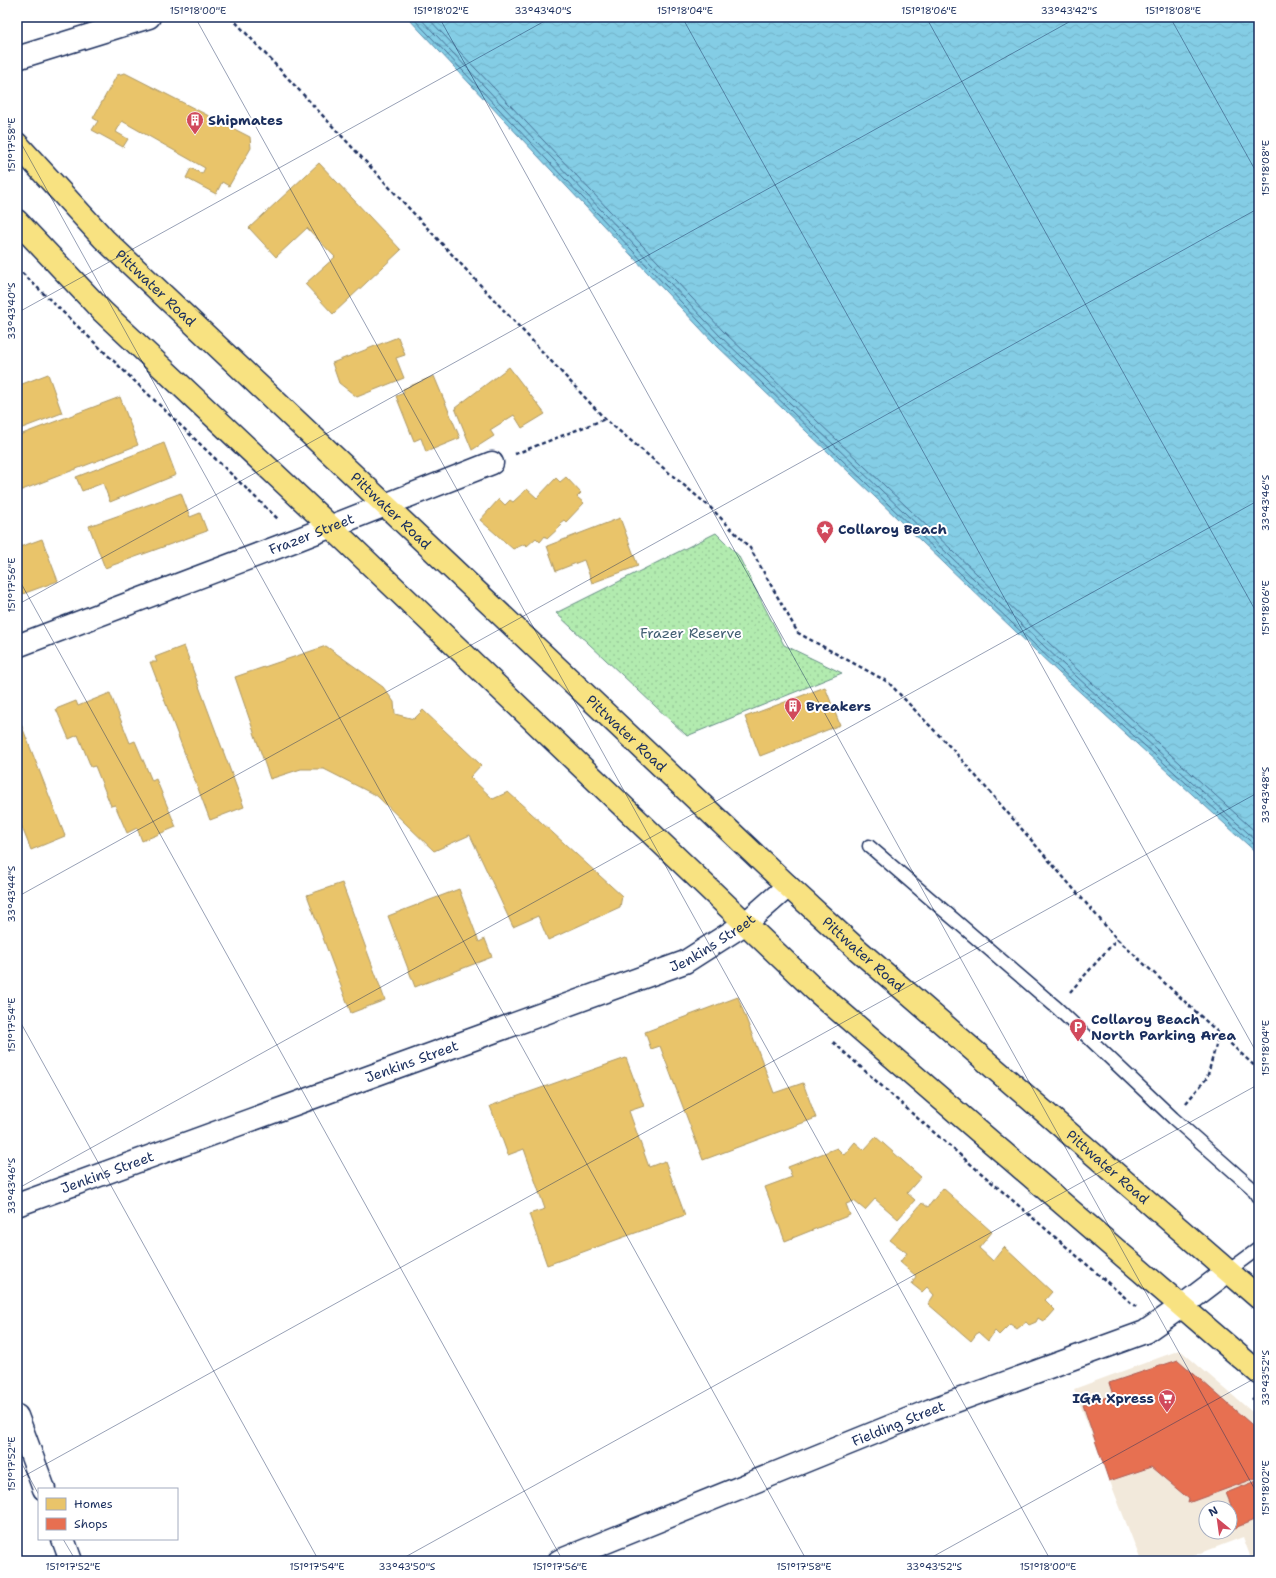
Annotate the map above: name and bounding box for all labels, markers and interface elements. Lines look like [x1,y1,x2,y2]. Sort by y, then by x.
text: 151°18'00"E [170,4,226,17]
text: 151°18'02"E [413,4,469,17]
text: 33°43'40"S [514,4,572,17]
text: 151°18'04"E [657,4,713,17]
text: 151°18'06"E [901,4,957,17]
text: 33°43'42"S [1041,4,1098,17]
text: 151°18'08"E [1145,4,1201,17]
building icon: Shipmates [185,110,205,135]
place label: Shipmates [208,111,283,129]
text: 151°17'58"E [5,117,18,173]
text: 151°18'08"E [1259,140,1272,196]
street label: Pittwater Road [112,246,200,330]
text: 33°43'40"S [5,282,18,340]
street label: Pittwater Road [347,468,435,553]
text: 33°43'46"S [1259,474,1272,531]
street label: Frazer Street [266,509,357,559]
place icon: Collaroy Beach [815,519,835,544]
place label: Collaroy Beach [838,520,947,538]
text: 151°17'56"E [5,558,18,612]
text: 151°18'06"E [1259,580,1272,636]
park label: Frazer Reserve [640,624,742,642]
street label: Pittwater Road [582,691,671,776]
building icon: Breakers [783,696,803,721]
place label: Breakers [806,697,871,715]
text: 33°43'48"S [1259,766,1272,823]
text: 33°43'44"S [5,865,18,922]
street label: Jenkins Street [667,910,759,976]
street label: Pittwater Road [818,913,908,995]
text: 151°17'54"E [5,997,18,1053]
place label: Collaroy Beach North Parking Area [1091,1010,1236,1044]
parking icon: Collaroy Beach North Parking Area [1068,1017,1088,1042]
text: 151°18'04"E [1259,1020,1272,1076]
street label: Jenkins Street [363,1036,461,1087]
street label: Pittwater Road [1063,1126,1153,1208]
street label: Jenkins Street [58,1147,156,1197]
text: 33°43'46"S [5,1157,18,1214]
text: 33°43'52"S [1259,1349,1272,1406]
supermarket icon: IGA Xpress [1157,1388,1177,1413]
place label: IGA Xpress [1072,1389,1154,1407]
street label: Fielding Street [849,1397,947,1450]
text: 151°17'52"E [5,1437,18,1491]
text: 151°18'02"E [1259,1460,1272,1516]
legend [38,1488,178,1540]
text: Homes [74,1496,113,1512]
north arrow [1198,1500,1238,1540]
text: N [1206,1503,1221,1520]
text: Shops [74,1516,108,1532]
text: 151°17'52"E [46,1560,100,1573]
text: 151°17'54"E [289,1560,345,1573]
text: 33°43'50"S [379,1560,436,1573]
text: 151°17'56"E [533,1560,587,1573]
text: 151°17'58"E [776,1560,832,1573]
text: 33°43'52"S [906,1560,963,1573]
text: 151°18'00"E [1020,1560,1076,1573]

